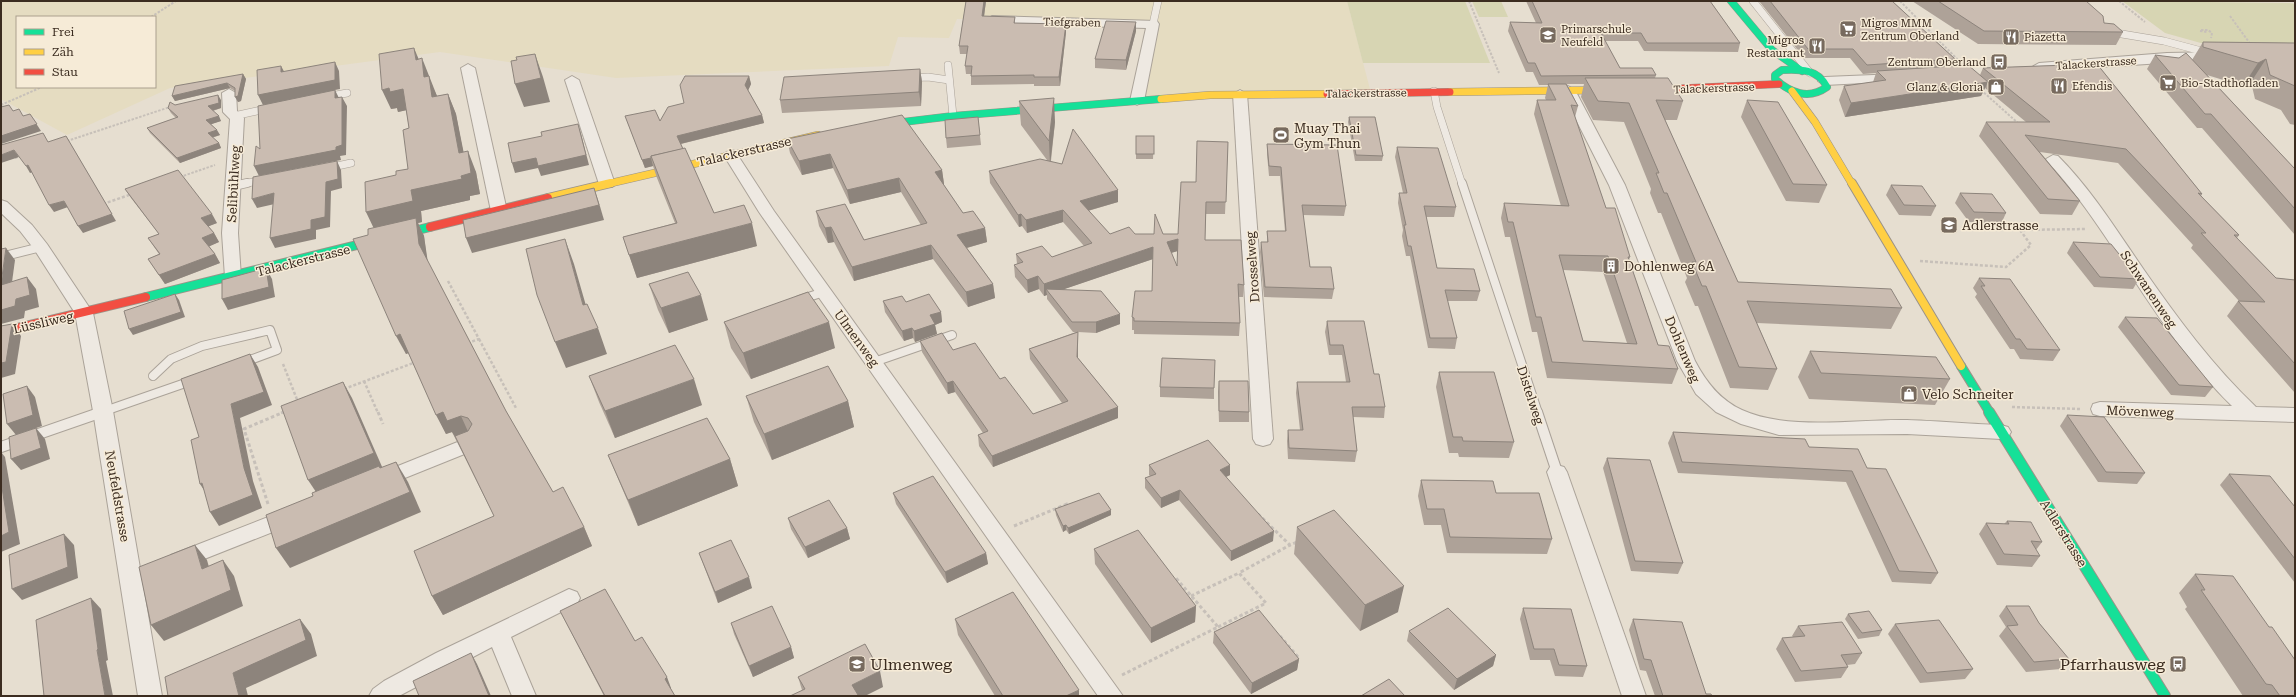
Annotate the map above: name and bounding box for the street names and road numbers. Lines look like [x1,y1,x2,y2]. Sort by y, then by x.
street label: Tiefgraben [1043,15,1101,30]
street label: Talackerstrasse [2055,54,2137,73]
street label: Talackerstrasse [1673,81,1755,96]
street label: Talackerstrasse [1325,86,1407,101]
street label: Talackerstrasse [696,133,793,170]
street label: Selibühlweg [224,145,243,223]
street label: Drosselweg [1242,230,1262,303]
street label: Talackerstrasse [255,242,352,279]
street label: Schwanenweg [2117,248,2180,331]
street label: Ulmenweg [831,307,883,370]
street label: Lüssliweg [11,308,75,337]
street label: Dohlenweg [1662,314,1703,385]
street label: Distelweg [1514,364,1547,427]
street label: Mövenweg [2106,403,2175,420]
street label: Neufeldstrasse [102,449,133,543]
street label: Adlerstrasse [2037,497,2090,570]

